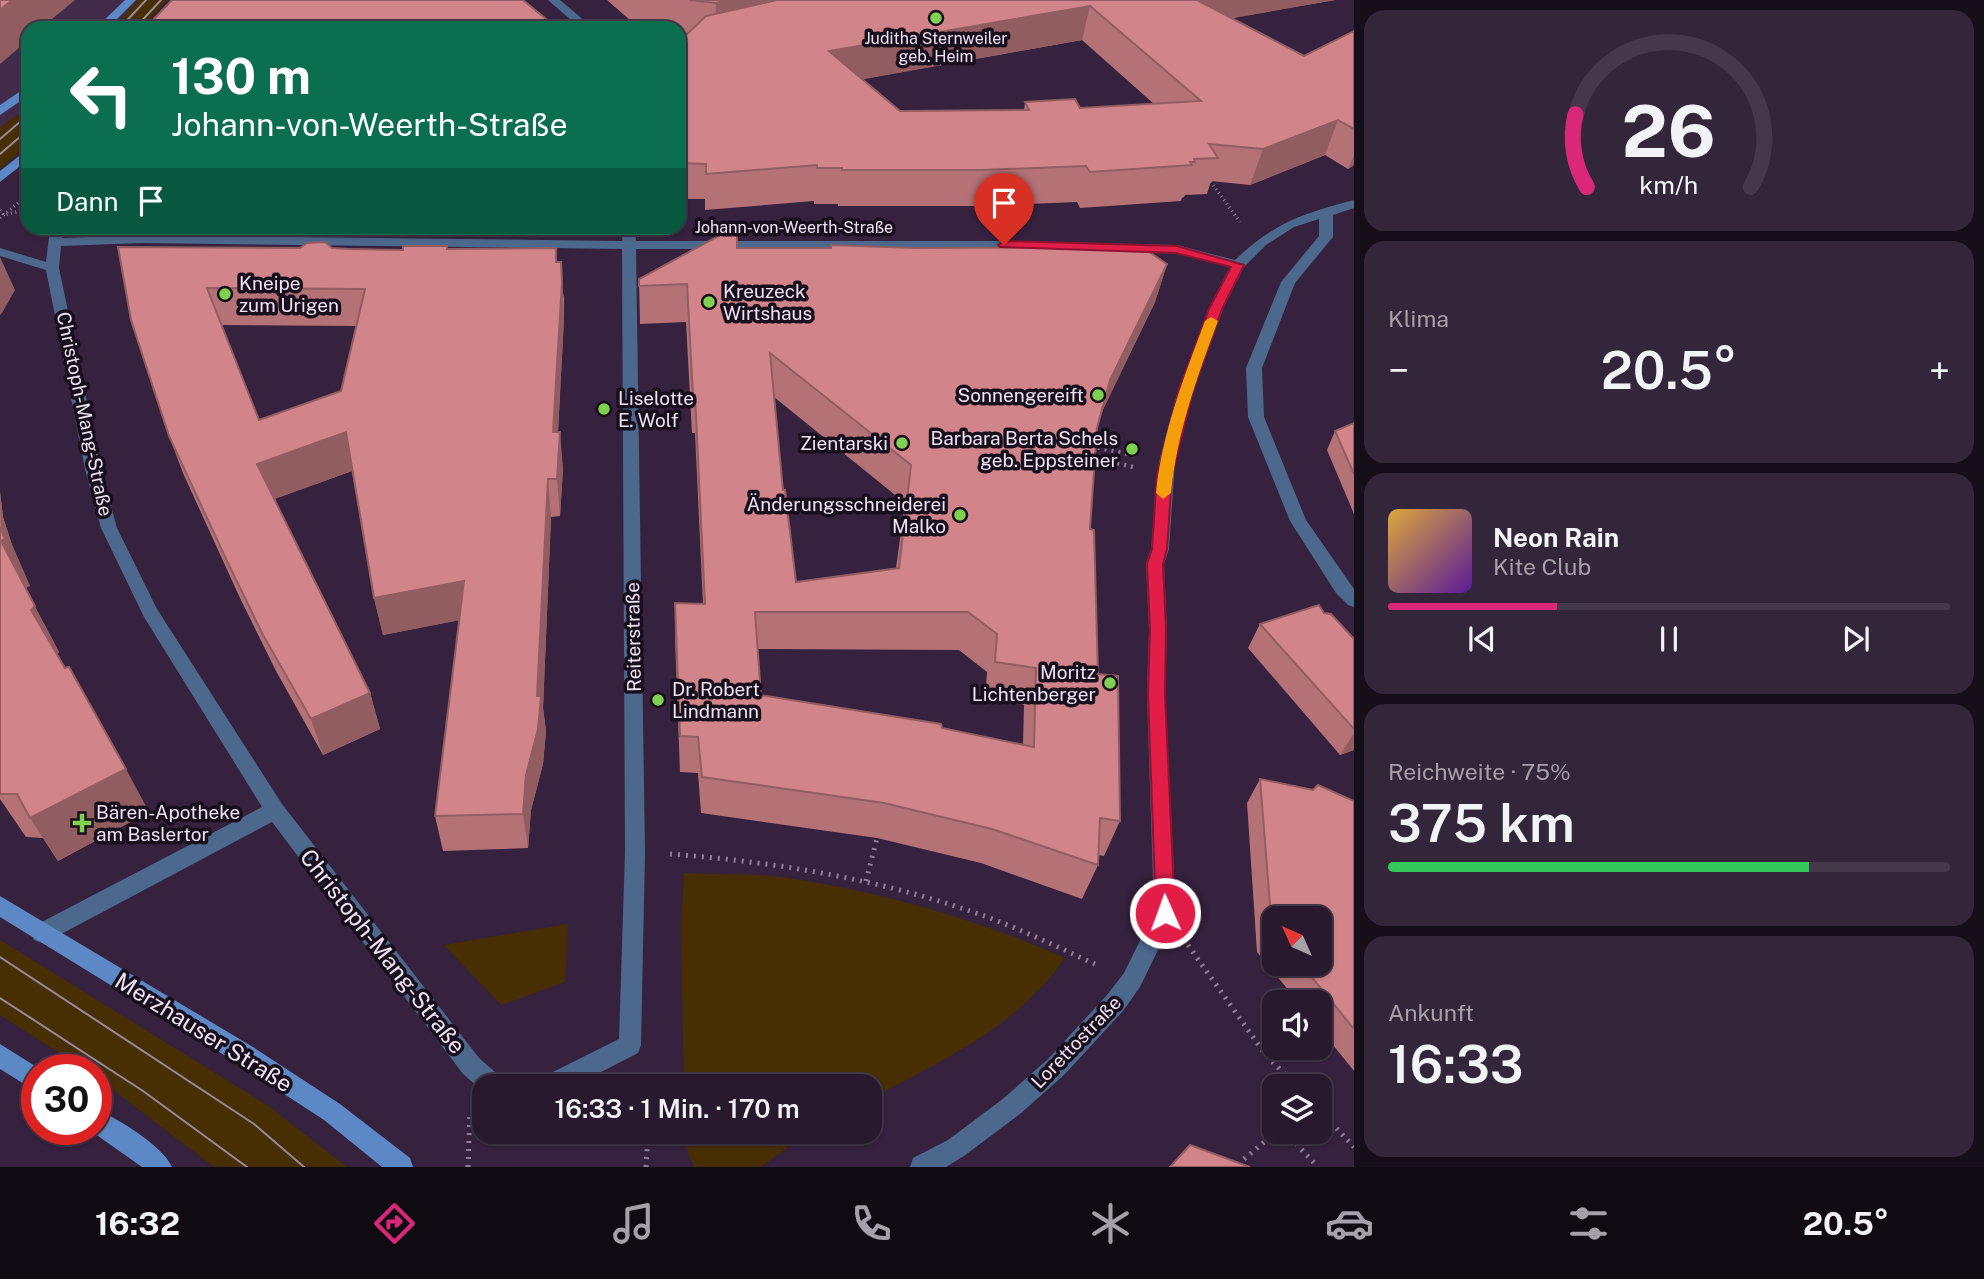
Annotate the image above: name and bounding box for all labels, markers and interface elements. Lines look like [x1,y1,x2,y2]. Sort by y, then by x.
marker: Juditha Sternweiler geb. Heim [928,10,944,26]
place label: Juditha Sternweiler geb. Heim [864,29,1008,66]
text: 130 m [171,47,311,105]
icon: left [56,49,147,140]
text: 26 [1622,88,1716,173]
text: Johann-von-Weerth-Straße [171,106,568,143]
text: km/h [1640,170,1698,200]
pin [974,173,1034,245]
icon: arrive [132,182,170,220]
icon: arrive [985,184,1023,222]
text: Dann [56,186,118,217]
street label: Johann-von-Weerth-Straße [695,218,893,237]
place label: Kneipe zum Urigen [239,272,339,316]
place label: Kreuzeck Wirtshaus [723,280,812,324]
marker: Kneipe zum Urigen [217,286,233,302]
marker: Kreuzeck Wirtshaus [701,294,717,310]
text: Klima [1388,305,1449,332]
street label: Christoph-Mang-Straße [53,310,117,518]
text: 20.5° [1601,340,1737,401]
text: − [1388,348,1409,393]
text: + [1929,348,1950,393]
place label: Sonnengereift [958,384,1084,406]
place label: Liselotte E. Wolf [618,387,694,431]
marker: Sonnengereift [1090,387,1106,403]
marker: Liselotte E. Wolf [596,401,612,417]
place label: Barbara Berta Schels geb. Eppsteiner [930,427,1118,471]
place label: Zientarski [800,432,888,454]
marker: Zientarski [894,435,910,451]
marker: Barbara Berta Schels geb. Eppsteiner [1124,441,1140,457]
place label: Änderungsschneiderei Malko [747,493,946,537]
marker: Änderungsschneiderei Malko [952,507,968,523]
text: Neon Rain [1493,522,1619,553]
text: Kite Club [1493,553,1591,580]
street label: Reiterstraße [621,582,645,692]
icon: previous [1463,620,1501,658]
icon: pause [1650,620,1688,658]
icon: next [1837,620,1875,658]
place label: Moritz Lichtenberger [972,661,1096,705]
marker: Moritz Lichtenberger [1102,675,1118,691]
place label: Dr. Robert Lindmann [672,678,760,722]
marker: Dr. Robert Lindmann [650,692,666,708]
text: Reichweite · 75% [1388,758,1571,785]
text: 375 km [1388,793,1575,854]
place label: Bären-Apotheke am Baslertor [96,801,240,845]
marker: Bären-Apotheke am Baslertor [74,815,90,831]
street label: Christoph-Mang-Straße [295,843,471,1059]
position arrow [1128,876,1202,950]
north arrow [1262,906,1332,976]
map controls [1262,906,1332,1144]
street label: Merzhauser Straße [110,967,298,1097]
button: sound [1262,990,1332,1060]
street label: Lorettostraße [1027,991,1125,1093]
text: Ankunft [1388,999,1474,1026]
text: 16:33 [1388,1034,1523,1095]
speed limit sign: 30 [21,1054,112,1145]
button: layers [1262,1074,1332,1144]
text: 16:33 · 1 Min. · 170 m [554,1093,800,1124]
icon: directions [370,1199,419,1248]
icon: music [609,1199,658,1248]
icon: phone [847,1199,896,1248]
icon: climate [1086,1199,1135,1248]
icon: car [1325,1199,1374,1248]
icon: filters [1564,1199,1613,1248]
text: 16:32 [95,1205,180,1242]
text: 20.5° [1803,1205,1889,1242]

